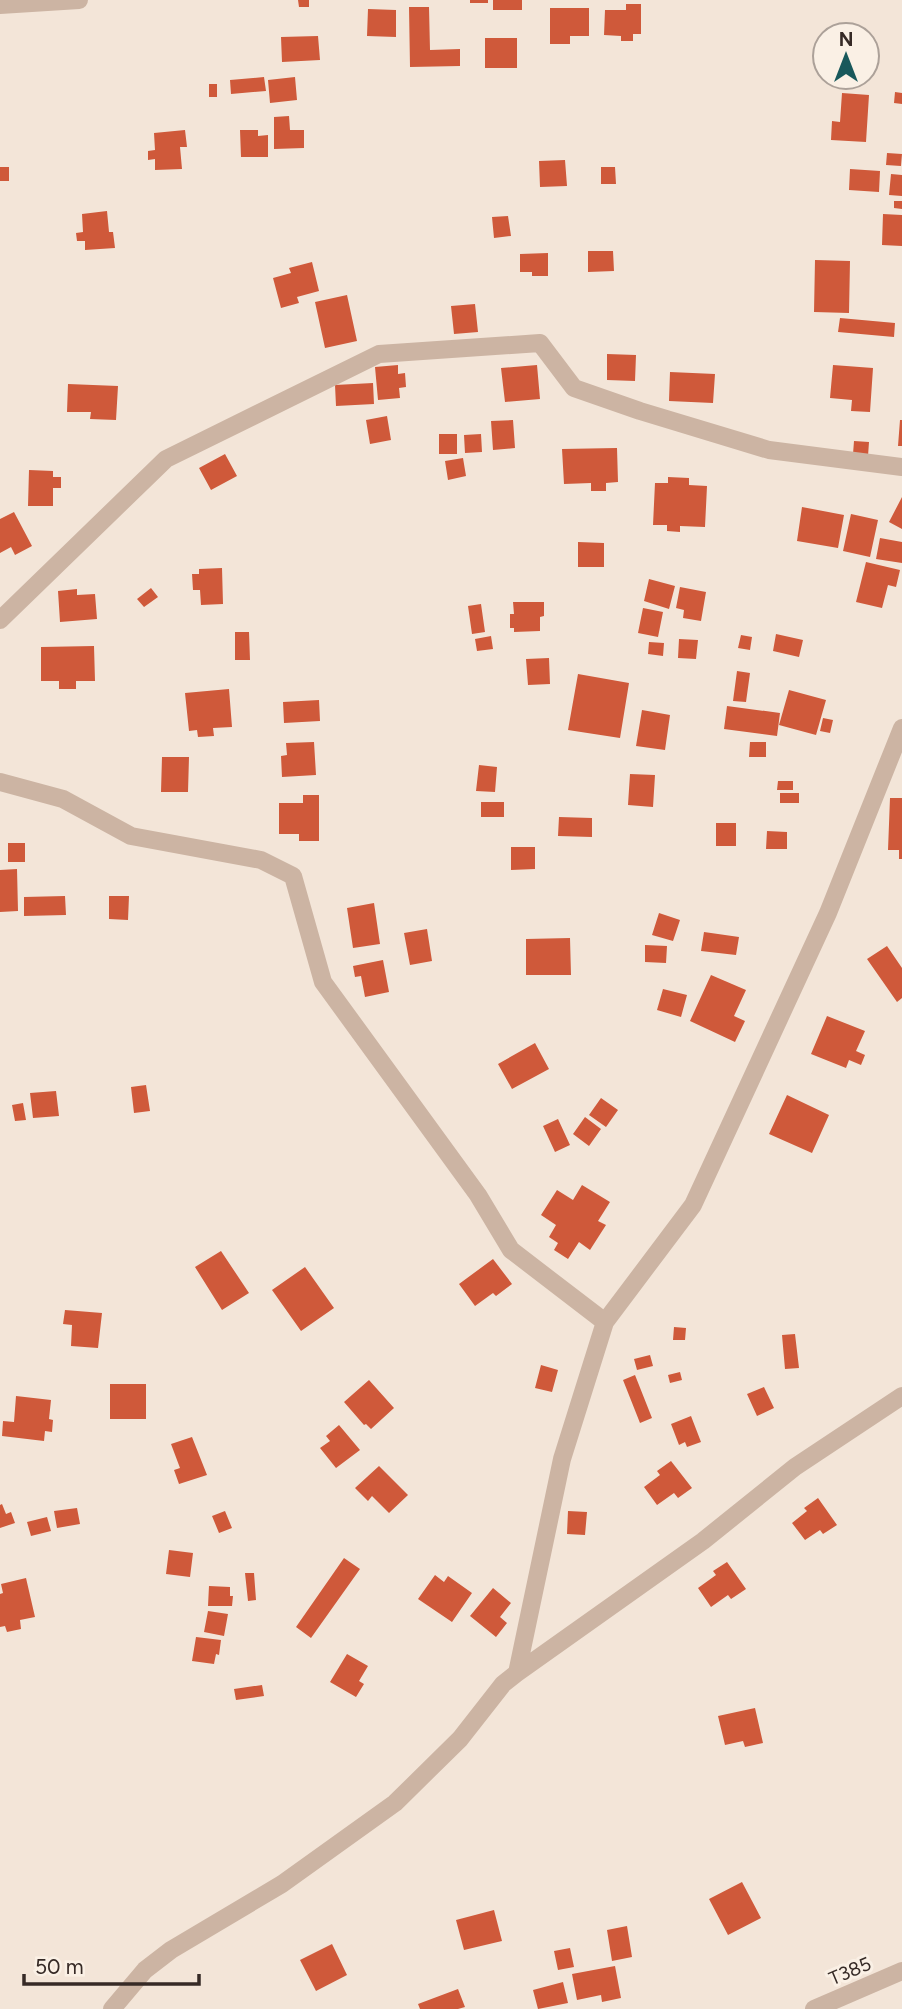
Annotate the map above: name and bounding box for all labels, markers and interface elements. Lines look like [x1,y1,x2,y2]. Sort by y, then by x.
north arrow [811,21,881,91]
text: N [839,28,853,51]
scale bar [24,1942,200,1986]
street label: T385 [826,1952,875,1990]
text: 50 m [35,1954,84,1979]

